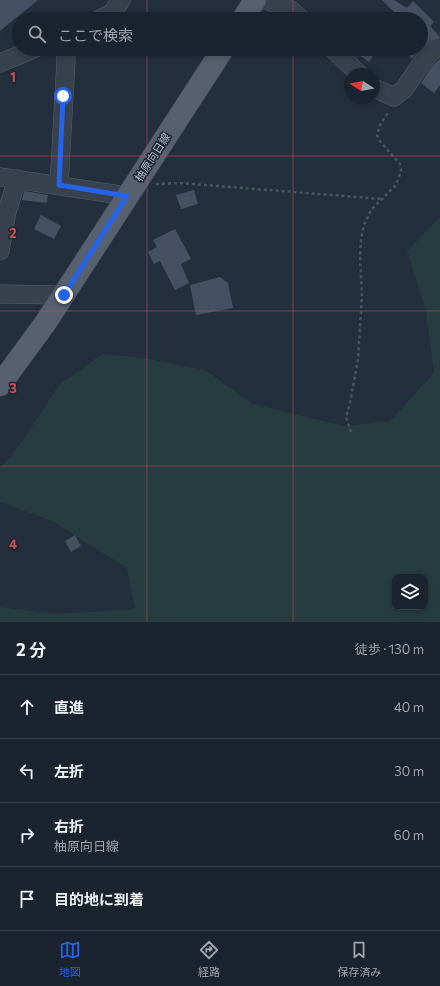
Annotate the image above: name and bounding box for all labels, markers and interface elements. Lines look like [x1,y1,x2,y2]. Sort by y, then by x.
search box [12,12,428,56]
icon: search [26,23,48,45]
text: ここで検索 [58,26,133,44]
north arrow [344,68,380,104]
text: 1 [10,69,16,85]
route start [54,87,72,105]
street label: 柚原向日線 [132,130,172,184]
text: 2 [9,225,17,241]
route end [55,286,73,304]
text: 3 [9,380,17,396]
text: 4 [9,536,17,552]
map controls [392,574,428,610]
button: layers [392,574,428,610]
text: 2 分 [16,639,46,660]
text: 徒歩 · 130 m [355,641,424,657]
icon: ahead [16,696,38,718]
text: 直進 [54,698,84,716]
text: 40 m [394,699,424,715]
icon: left [16,760,38,782]
text: 左折 [54,762,84,780]
text: 30 m [394,763,424,779]
text: 右折 [54,817,84,835]
icon: right [16,824,38,846]
text: 60 m [394,827,424,843]
text: 柚原向日線 [54,838,119,854]
icon: arrive [16,888,38,910]
text: 目的地に到着 [54,890,144,908]
tab: 地図 [59,939,81,979]
tab: 経路 [198,939,220,979]
tab: 保存済み [337,939,381,979]

